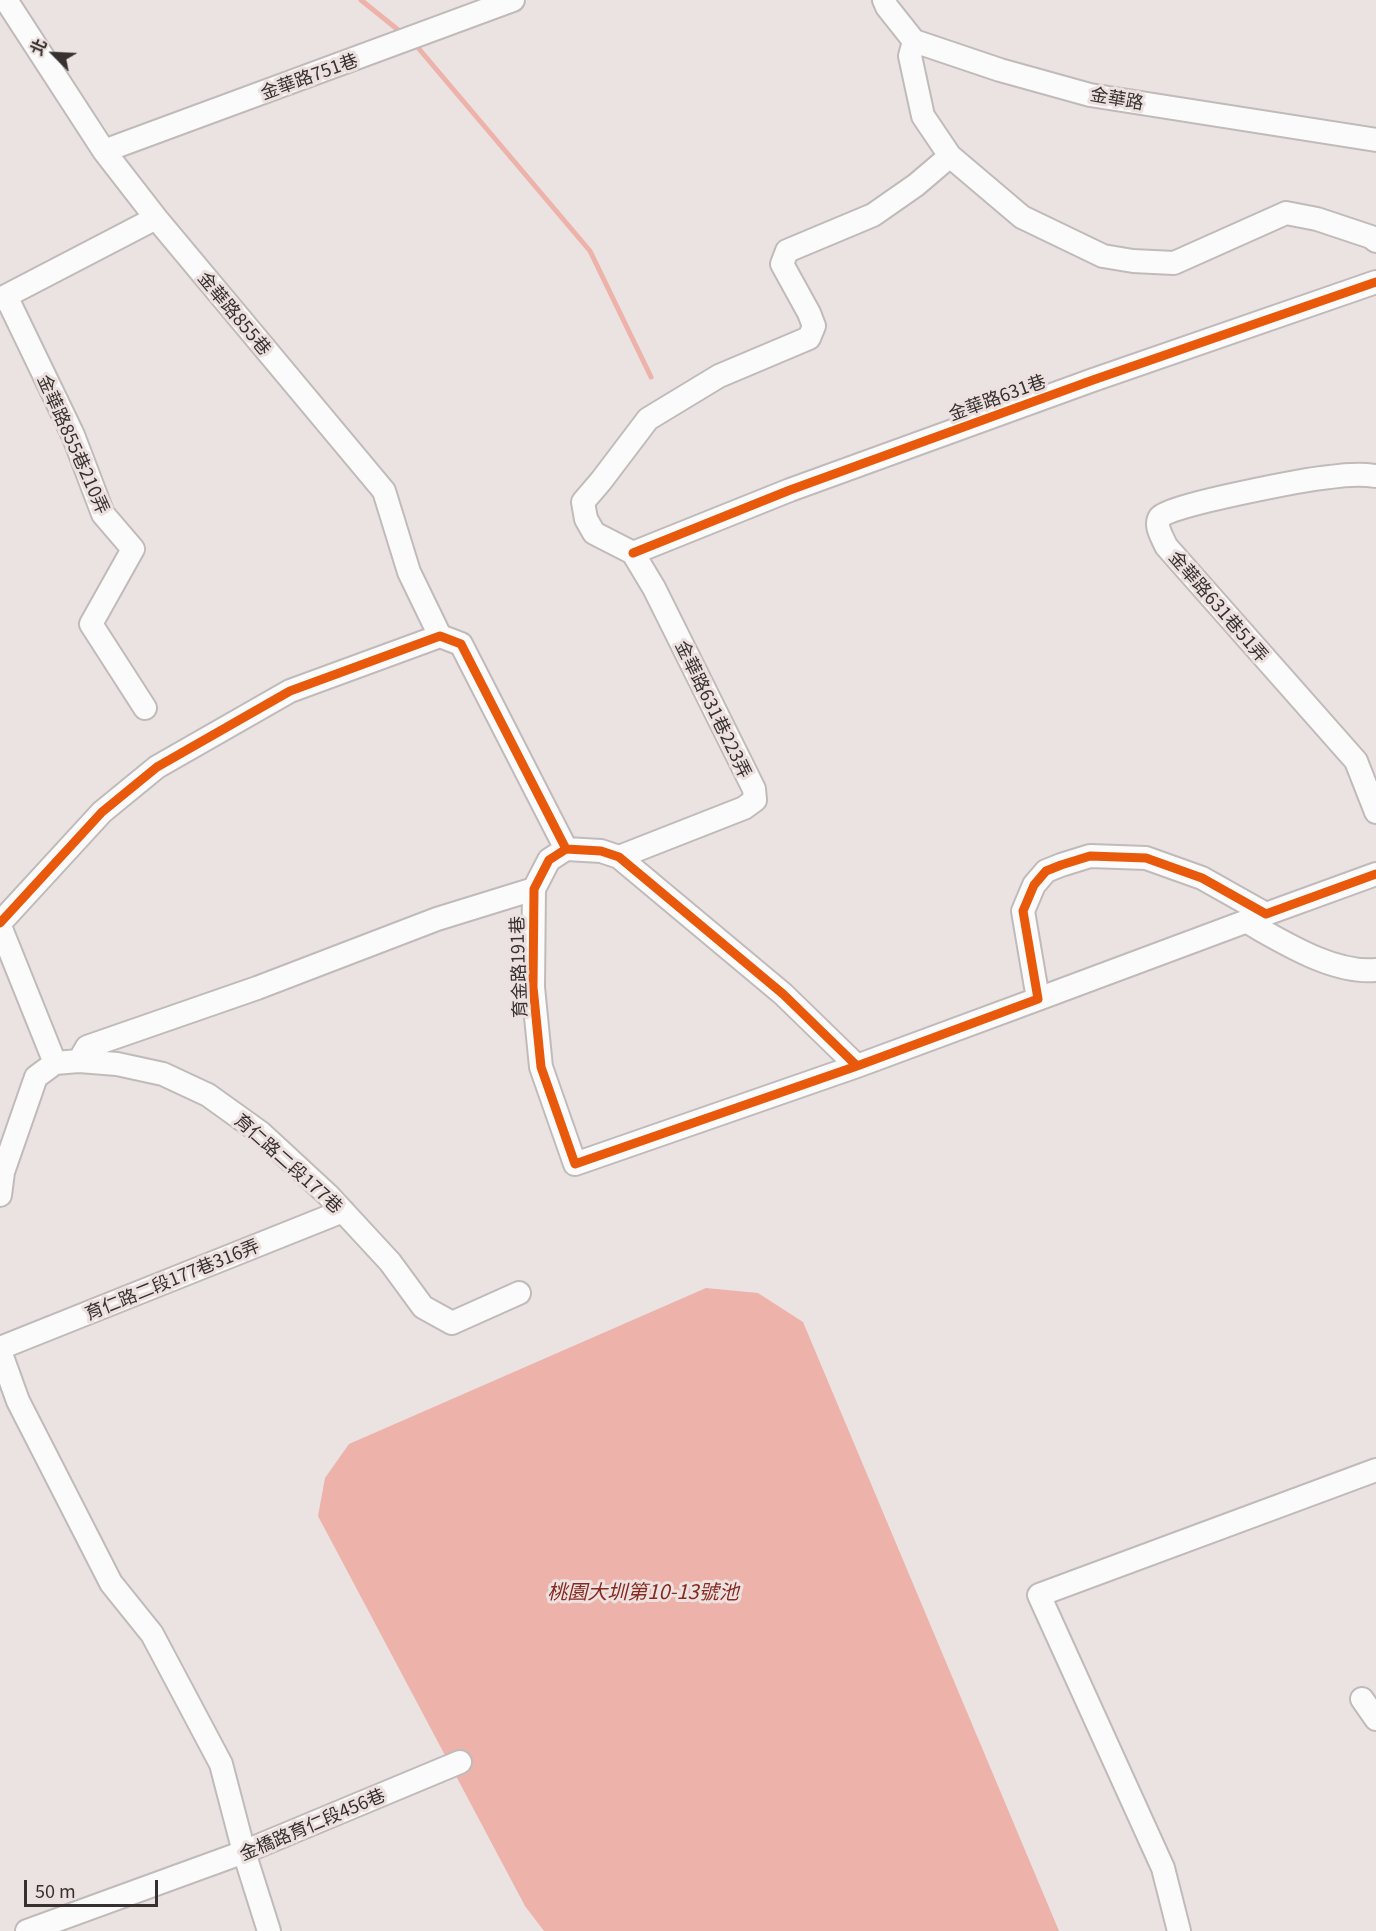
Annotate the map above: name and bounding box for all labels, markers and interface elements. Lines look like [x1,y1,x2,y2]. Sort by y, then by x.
north arrow [24,24,84,84]
text: 北 [23,34,52,59]
street label: 金華路751巷 [257,48,361,104]
street label: 金華路 [1089,83,1145,113]
street label: 金華路855巷 [194,267,276,359]
street label: 金華路631巷 [945,369,1049,425]
street label: 金華路855巷210弄 [34,371,114,517]
street label: 金華路631巷51弄 [1165,546,1273,666]
street label: 金華路631巷223弄 [671,637,757,781]
street label: 育金路191巷 [505,916,531,1018]
street label: 育仁路二段177巷 [231,1109,347,1217]
street label: 育仁路二段177巷316弄 [82,1234,262,1324]
water label: 桃園大圳第10-13號池 [547,1579,739,1603]
street label: 金橋路育仁段456巷 [236,1784,388,1864]
scale bar [27,1868,160,1906]
text: 50 m [35,1877,76,1903]

